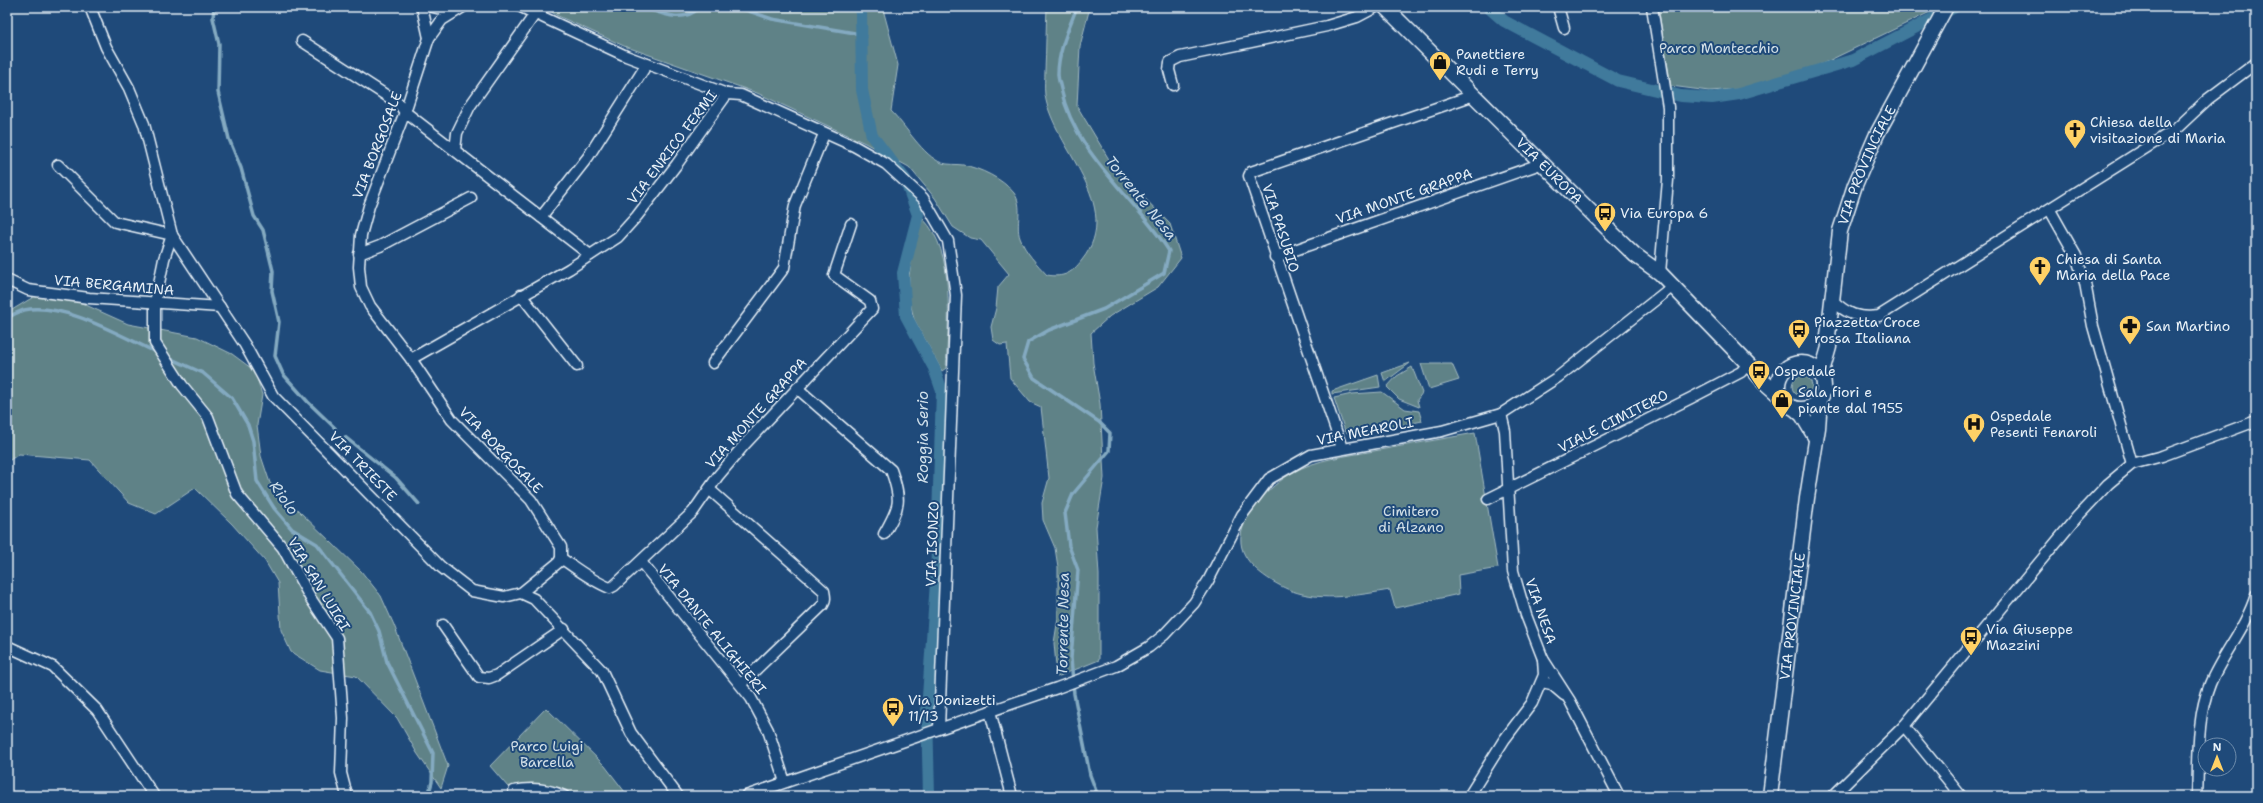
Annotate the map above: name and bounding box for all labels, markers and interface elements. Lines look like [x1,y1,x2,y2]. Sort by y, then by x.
park label: Parco Montecchio [1659,39,1779,57]
place label: Panettiere Rudi e Terry [1456,45,1539,79]
shop icon: Panettiere Rudi e Terry [1427,49,1453,82]
street label: VIA ENRICO FERMI [623,86,721,208]
street label: VIA BORGOSALE [348,88,406,201]
street label: VIA PROVINCIALE [1834,102,1900,227]
place label: Chiesa della visitazione di Maria [2090,113,2226,147]
church icon: Chiesa della visitazione di Maria [2062,117,2088,150]
street label: VIA EUROPA [1512,134,1587,208]
water label: Torrente Nesa [1101,152,1181,244]
street label: VIA MONTE GRAPPA [1333,164,1475,228]
street label: VIA PASUBIO [1258,181,1304,275]
bus stop icon: Via Europa 6 [1592,200,1618,233]
place label: Via Europa 6 [1620,204,1708,222]
place label: Chiesa di Santa Maria della Pace [2056,250,2171,284]
church icon: Chiesa di Santa Maria della Pace [2027,254,2053,287]
street label: VIA BERGAMINA [53,271,175,299]
place label: Piazzetta Croce rossa Italiana [1814,313,1921,347]
pharmacy icon: San Martino [2117,313,2143,346]
bus stop icon: Piazzetta Croce rossa Italiana [1786,317,1812,350]
place label: San Martino [2146,317,2230,335]
street label: VIA MONTE GRAPPA [701,354,811,472]
bus stop icon: Ospedale [1746,358,1772,391]
place label: Ospedale [1774,362,1836,380]
place label: Sala fiori e piante dal 1955 [1798,383,1903,417]
street label: VIALE CIMITERO [1555,385,1671,457]
shop icon: Sala fiori e piante dal 1955 [1769,387,1795,420]
water label: Roggia Serio [913,391,933,483]
street label: VIA BORGOSALE [455,403,547,497]
place label: Ospedale Pesenti Fenaroli [1990,407,2097,441]
hospital icon: Ospedale Pesenti Fenaroli [1961,411,1987,444]
street label: VIA MEAROLI [1315,413,1415,449]
street label: VIA TRIESTE [325,427,401,505]
water label: Riolo [265,477,303,519]
street label: VIA ISONZO [922,501,942,587]
park label: Cimitero di Alzano [1378,502,1444,536]
street label: VIA SAN LUIGI [284,534,354,635]
street label: VIA PROVINCIALE [1775,551,1809,681]
street label: VIA DANTE ALIGHIERI [654,560,770,698]
water label: Torrente Nesa [1052,572,1074,676]
street label: VIA NESA [1521,576,1561,646]
place label: Via Giuseppe Mazzini [1986,620,2073,654]
bus stop icon: Via Giuseppe Mazzini [1958,624,1984,657]
place label: Via Donizetti 11/13 [908,691,996,725]
bus stop icon: Via Donizetti 11/13 [880,695,906,728]
park label: Parco Luigi Barcella [510,737,584,771]
north arrow [2197,737,2237,777]
text: N [2213,740,2222,755]

